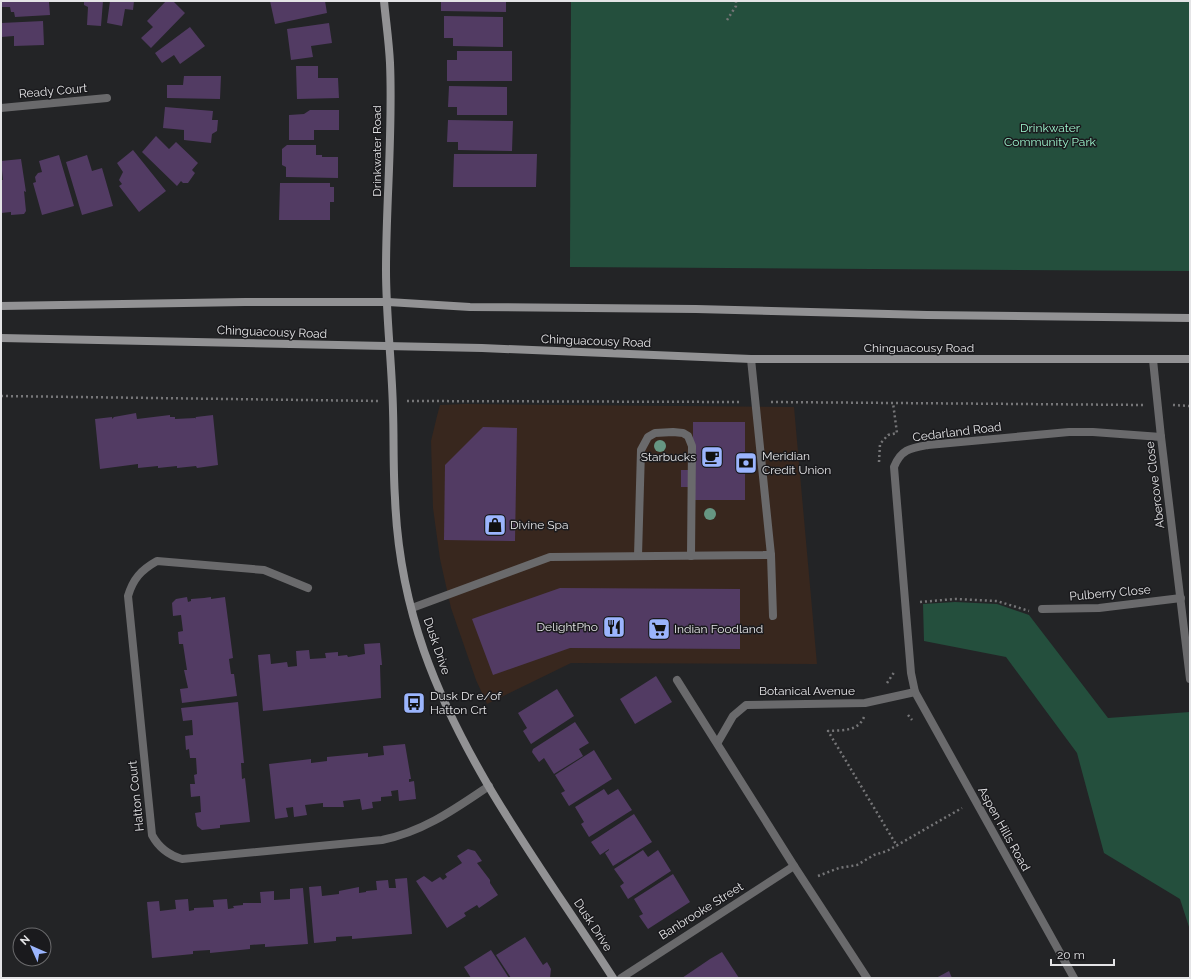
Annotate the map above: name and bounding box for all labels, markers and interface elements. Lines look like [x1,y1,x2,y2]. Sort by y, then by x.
street label: Ready Court [18,81,88,101]
street label: Drinkwater Road [370,105,384,197]
park label: Drinkwater Community Park [1004,121,1097,149]
street label: Chinguacousy Road [217,323,327,341]
street label: Chinguacousy Road [541,332,651,350]
street label: Chinguacousy Road [864,341,974,355]
street label: Cedarland Road [912,420,1002,444]
street label: Abercove Close [1143,441,1167,529]
cafe icon: Starbucks [699,444,725,470]
place label: Meridian Credit Union [762,449,831,477]
place label: Starbucks [641,450,696,464]
bank icon: Meridian Credit Union [733,450,759,476]
shop icon: Divine Spa [482,512,508,538]
place label: Divine Spa [510,518,569,532]
street label: Pulberry Close [1069,582,1151,604]
restaurant icon: DelightPho [601,614,627,640]
street label: Dusk Drive [421,616,453,676]
supermarket icon: Indian Foodland [646,616,672,642]
place label: DelightPho [537,620,598,634]
place label: Indian Foodland [674,622,763,636]
street label: Botanical Avenue [759,684,855,698]
place label: Dusk Dr e/of Hatton Crt [430,689,502,717]
bus stop icon: Dusk Dr e/of Hatton Crt [401,690,427,716]
street label: Hatton Court [125,760,147,832]
street label: Aspen Hills Road [975,785,1033,873]
street label: Banbrooke Street [656,879,746,943]
street label: Dusk Drive [571,896,615,954]
north arrow [12,927,52,967]
text: N [18,933,33,948]
scale bar [1051,941,1114,967]
text: 20 m [1057,948,1085,962]

